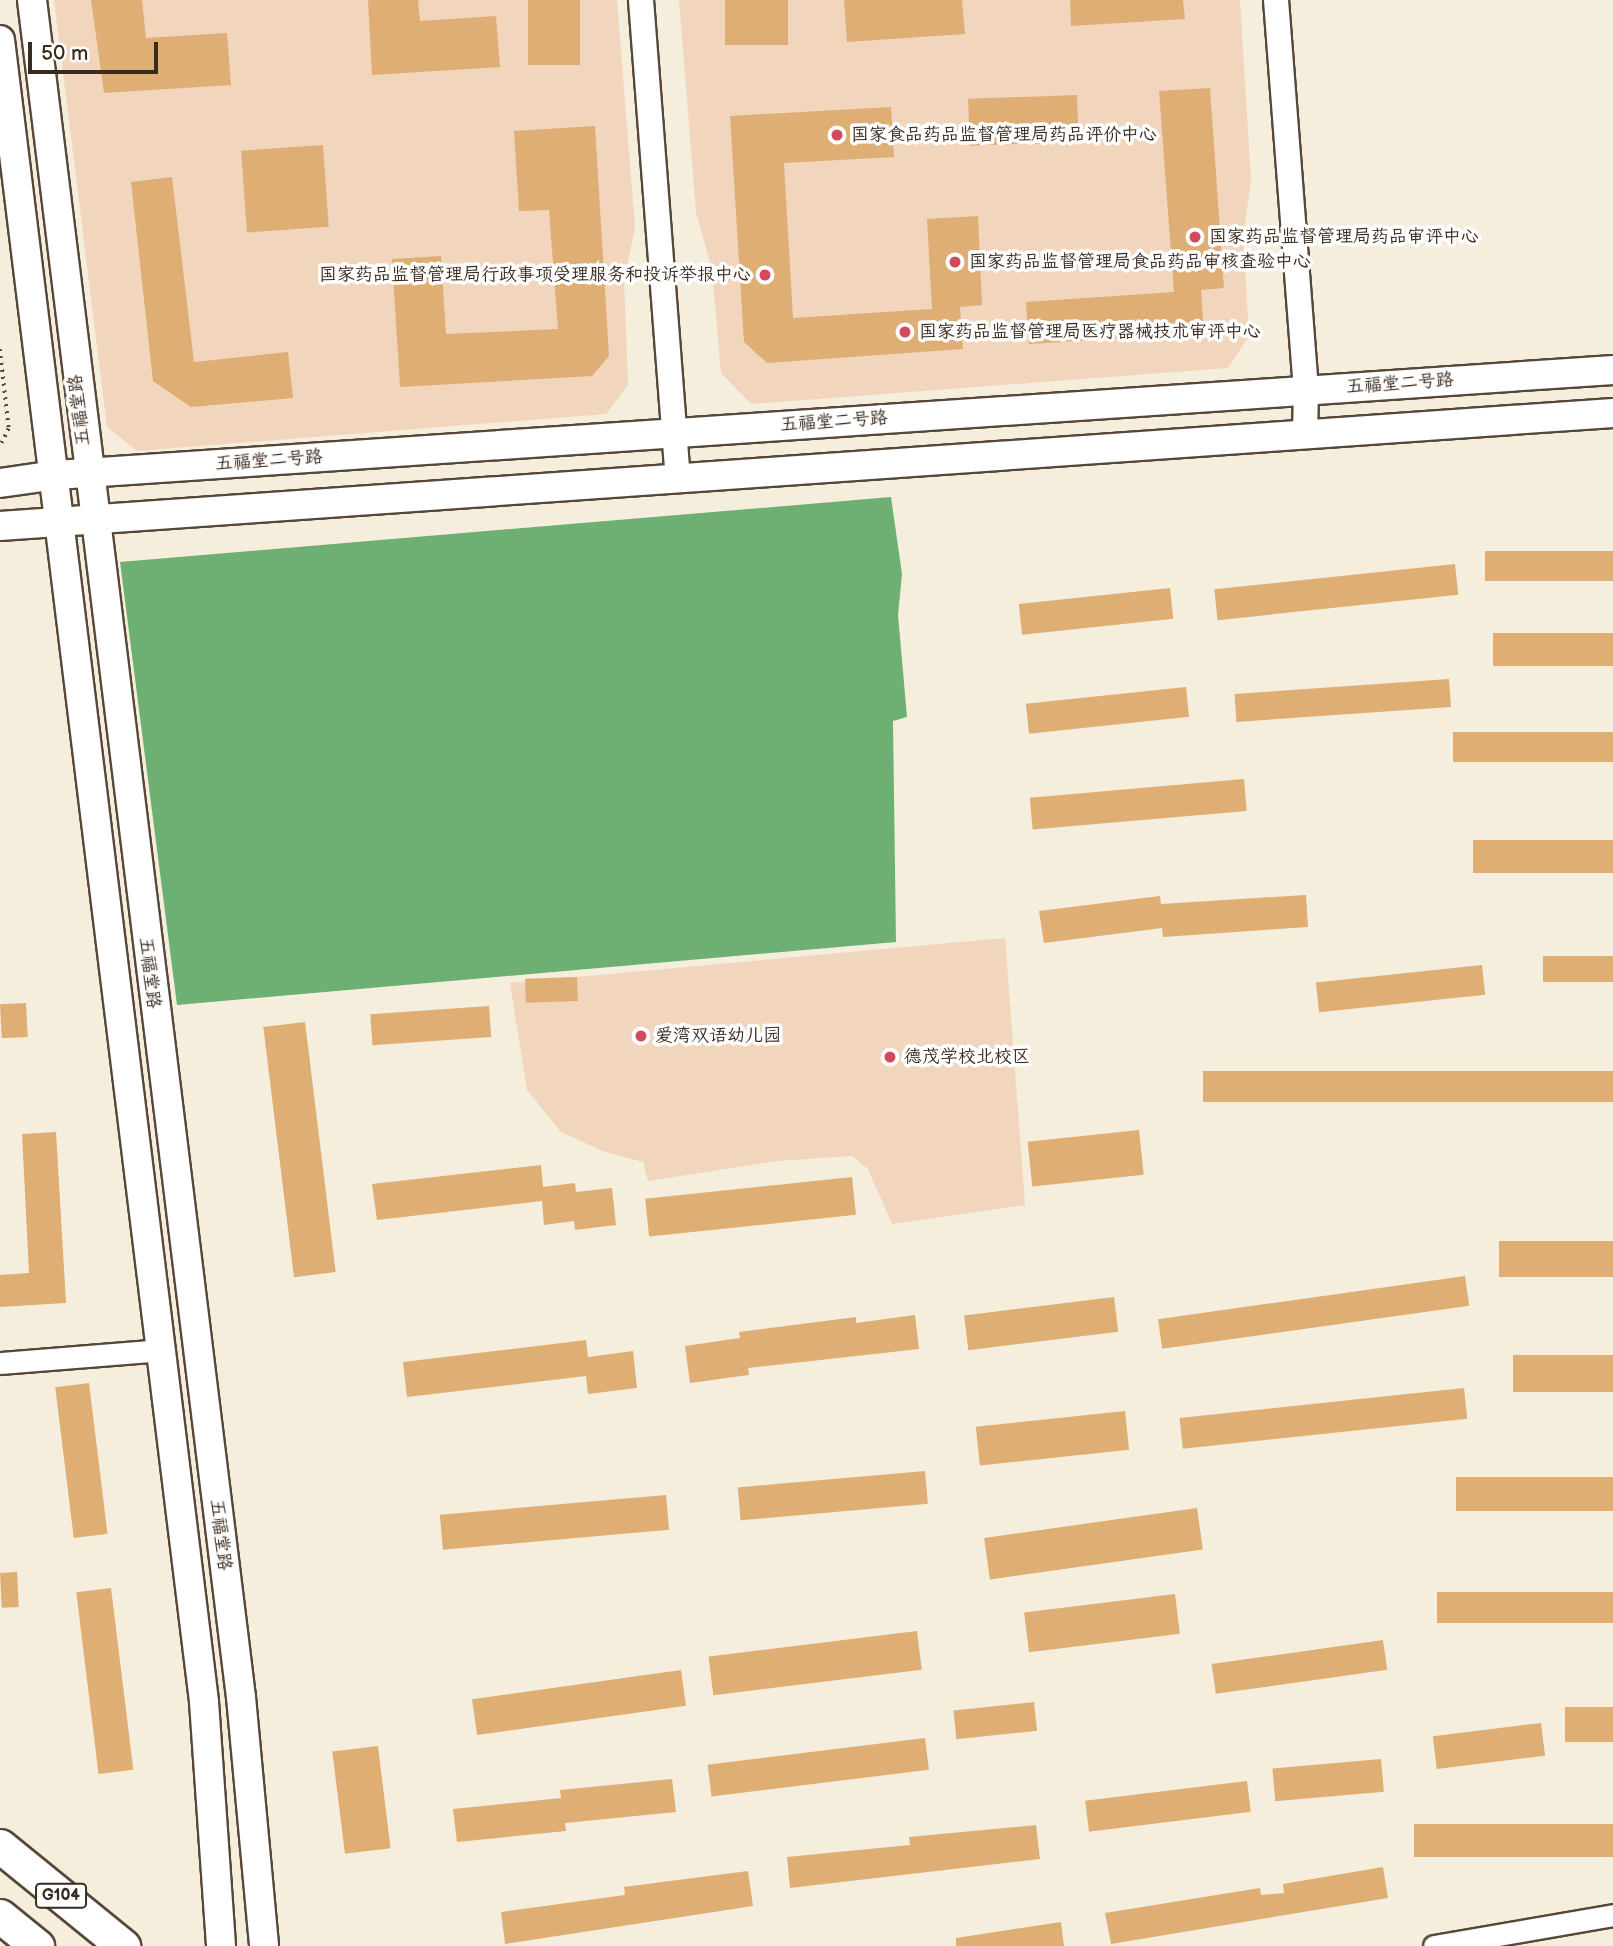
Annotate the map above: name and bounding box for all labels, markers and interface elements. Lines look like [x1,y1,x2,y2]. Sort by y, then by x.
scale bar [32,28,161,72]
text: 50 m [41,41,88,66]
place label: 国家食品药品监督管理局药品评价中心 [851,124,1157,146]
marker: 国家食品药品监督管理局药品评价中心 [829,127,845,143]
place label: 国家药品监督管理局药品审评中心 [1209,226,1479,248]
marker: 国家药品监督管理局药品审评中心 [1187,229,1203,245]
place label: 国家药品监督管理局食品药品审核查验中心 [969,251,1311,273]
marker: 国家药品监督管理局食品药品审核查验中心 [947,254,963,270]
place label: 国家药品监督管理局行政事项受理服务和投诉举报中心 [319,264,751,286]
marker: 国家药品监督管理局行政事项受理服务和投诉举报中心 [757,267,773,283]
place label: 国家药品监督管理局医疗器械技术审评中心 [919,321,1261,343]
marker: 国家药品监督管理局医疗器械技术审评中心 [897,324,913,340]
street label: 五福堂二号路 [1345,369,1455,399]
street label: 五福堂路 [65,373,95,447]
street label: 五福堂二号路 [779,407,889,437]
street label: 五福堂二号路 [214,446,324,476]
street label: 五福堂路 [134,936,164,1010]
place label: 爱湾双语幼儿园 [655,1025,781,1047]
marker: 爱湾双语幼儿园 [633,1028,649,1044]
place label: 德茂学校北校区 [904,1046,1030,1068]
marker: 德茂学校北校区 [882,1049,898,1065]
street label: 五福堂路 [205,1498,235,1572]
road number: G104 [35,1884,87,1908]

